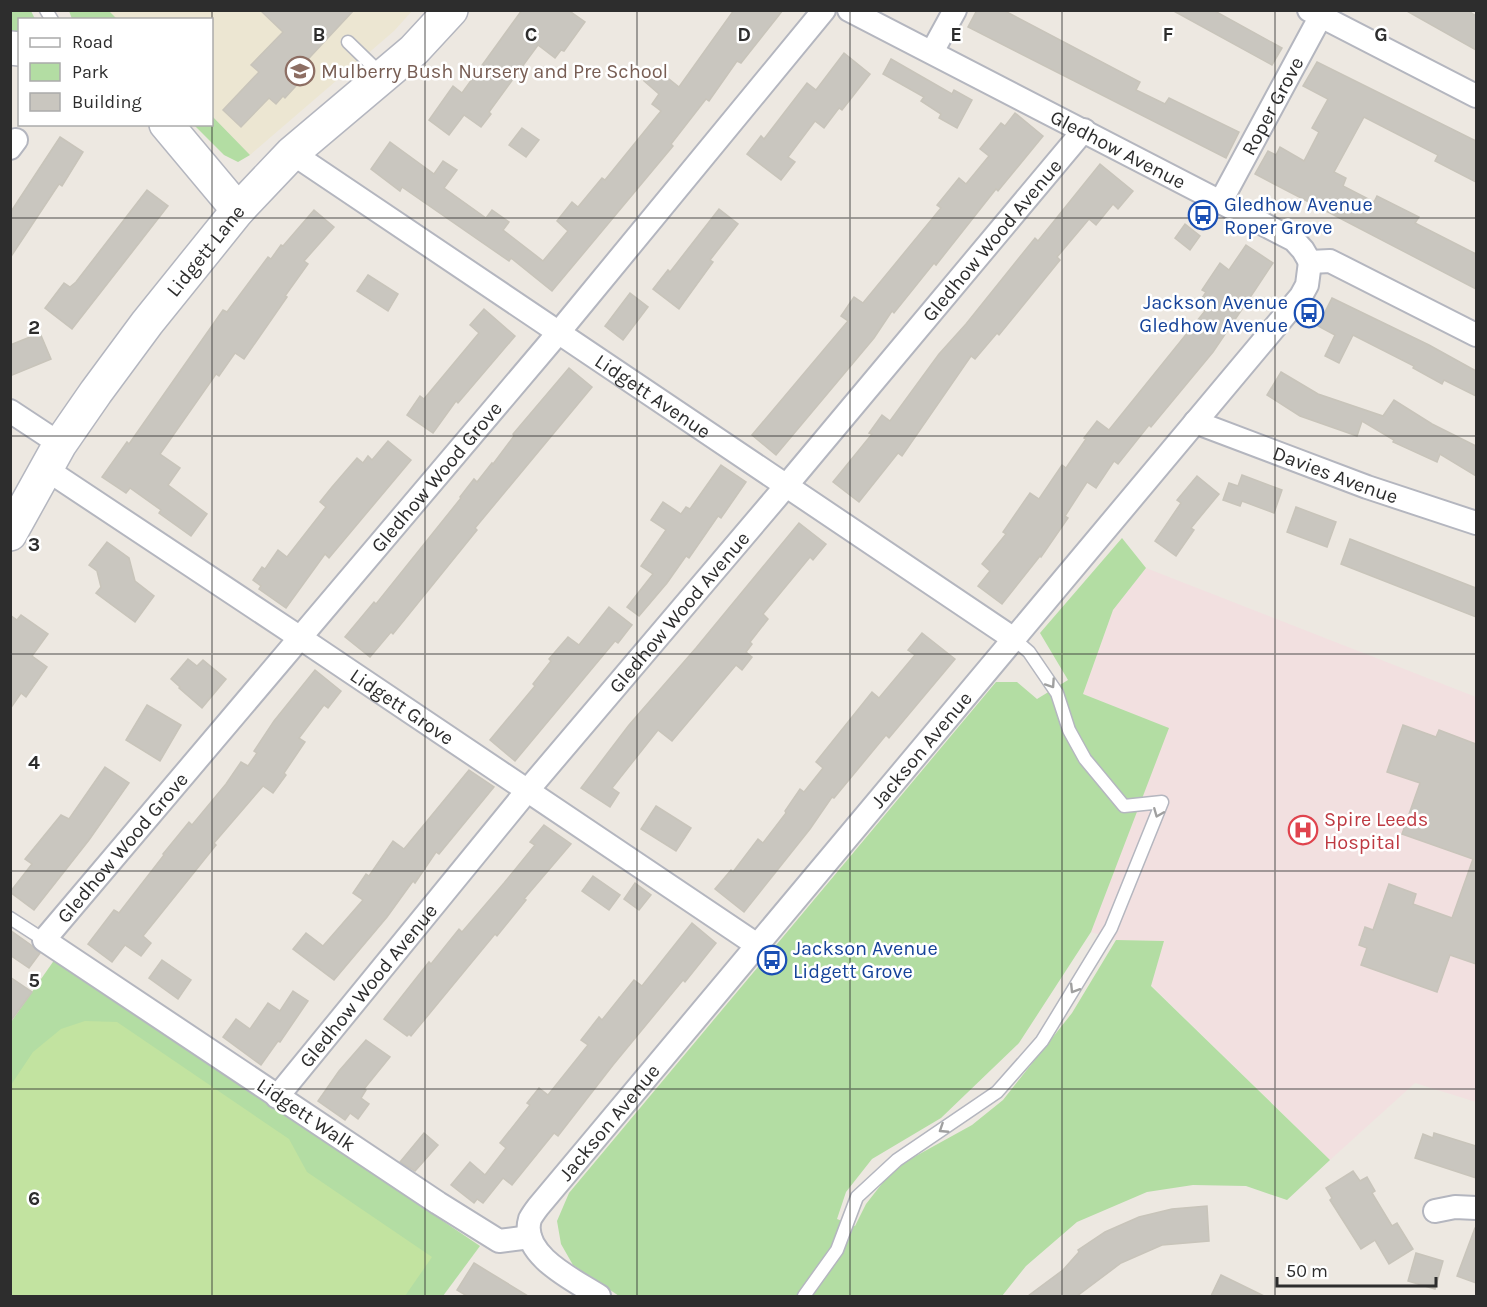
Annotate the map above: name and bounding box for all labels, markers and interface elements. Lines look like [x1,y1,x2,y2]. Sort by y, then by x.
legend [18,18,213,126]
text: B [313,23,325,46]
text: C [525,23,537,46]
text: D [737,23,751,46]
text: E [950,23,962,46]
text: F [1163,23,1174,46]
text: G [1374,23,1388,46]
text: Road [72,31,113,53]
street label: Roper Grove [1236,53,1308,159]
school or university icon: Mulberry Bush Nursery and Pre School [284,55,316,87]
place label: Mulberry Bush Nursery and Pre School [321,60,668,83]
text: Park [72,61,109,83]
text: Building [72,91,142,113]
street label: Gledhow Avenue [1047,105,1190,193]
street label: Gledhow Wood Avenue [917,154,1066,326]
place label: Gledhow Avenue Roper Grove [1224,193,1373,239]
bus stop icon: Gledhow Avenue Roper Grove [1187,199,1219,231]
street label: Lidgett Lane [161,200,249,301]
place label: Jackson Avenue Gledhow Avenue [1139,291,1288,337]
bus stop icon: Jackson Avenue Gledhow Avenue [1293,297,1325,329]
text: 2 [28,316,40,339]
street label: Lidgett Avenue [591,349,715,443]
street label: Gledhow Wood Grove [366,397,507,557]
street label: Davies Avenue [1270,441,1401,508]
street label: Gledhow Wood Avenue [604,527,754,697]
text: 3 [28,533,40,556]
street label: Lidgett Grove [346,663,458,749]
one-way arrow [1044,677,1055,688]
street label: Jackson Avenue [866,687,976,812]
text: 4 [28,751,40,774]
street label: Gledhow Wood Grove [52,768,193,927]
one-way arrow [1152,808,1165,818]
place label: Spire Leeds Hospital [1324,808,1428,854]
hospital icon: Spire Leeds Hospital [1287,814,1319,846]
street label: Gledhow Wood Avenue [294,899,442,1072]
place label: Jackson Avenue Lidgett Grove [793,937,938,983]
bus stop icon: Jackson Avenue Lidgett Grove [756,944,788,976]
text: 5 [28,969,40,992]
one-way arrow [1069,983,1081,993]
street label: Jackson Avenue [554,1059,664,1185]
street label: Lidgett Walk [252,1074,360,1156]
one-way arrow [938,1122,949,1133]
text: 6 [28,1187,40,1210]
scale bar [1277,1250,1436,1288]
text: 50 m [1286,1260,1328,1282]

